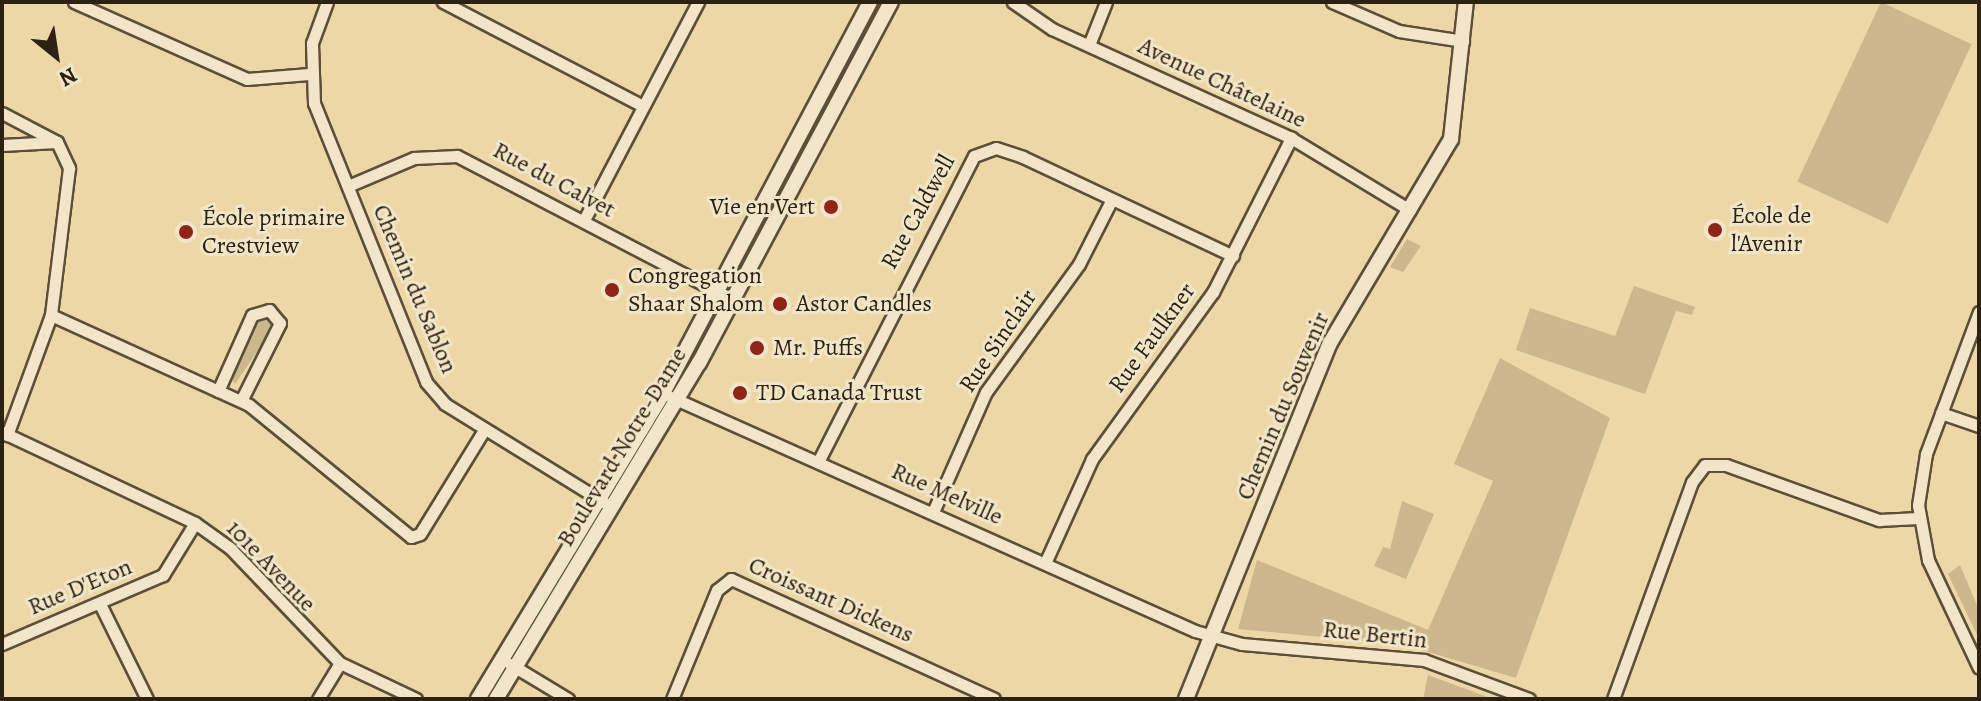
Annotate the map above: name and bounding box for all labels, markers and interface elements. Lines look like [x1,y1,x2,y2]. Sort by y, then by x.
north arrow [16,16,96,96]
street label: Avenue Châtelaine [1134,32,1310,134]
text: N [54,60,82,94]
street label: Rue du Calvet [488,136,620,224]
street label: Rue Caldwell [875,150,961,274]
place label: Vie en Vert [710,193,815,221]
marker: Vie en Vert [822,198,840,216]
street label: Chemin du Sablon [366,200,464,378]
place label: École de l'Avenir [1731,202,1811,258]
place label: École primaire Crestview [202,204,345,260]
marker: École de l'Avenir [1706,221,1724,239]
marker: École primaire Crestview [177,223,195,241]
place label: Congregation Shaar Shalom [628,262,764,318]
street label: Rue Faulkner [1103,277,1201,399]
marker: Congregation Shaar Shalom [603,281,621,299]
street label: Rue Sinclair [953,284,1043,398]
place label: Astor Candles [796,290,932,318]
marker: Astor Candles [771,295,789,313]
street label: Chemin du Souvenir [1230,308,1336,504]
place label: Mr. Puffs [773,334,863,362]
marker: Mr. Puffs [748,339,766,357]
street label: Boulevard Notre-Dame [551,342,693,552]
place label: TD Canada Trust [756,379,922,407]
marker: TD Canada Trust [731,384,749,402]
street label: Rue Melville [887,457,1007,531]
street label: 101e Avenue [220,514,322,618]
street label: Croissant Dickens [744,551,918,649]
street label: Rue D'Eton [24,552,136,622]
street label: Rue Bertin [1322,615,1428,655]

